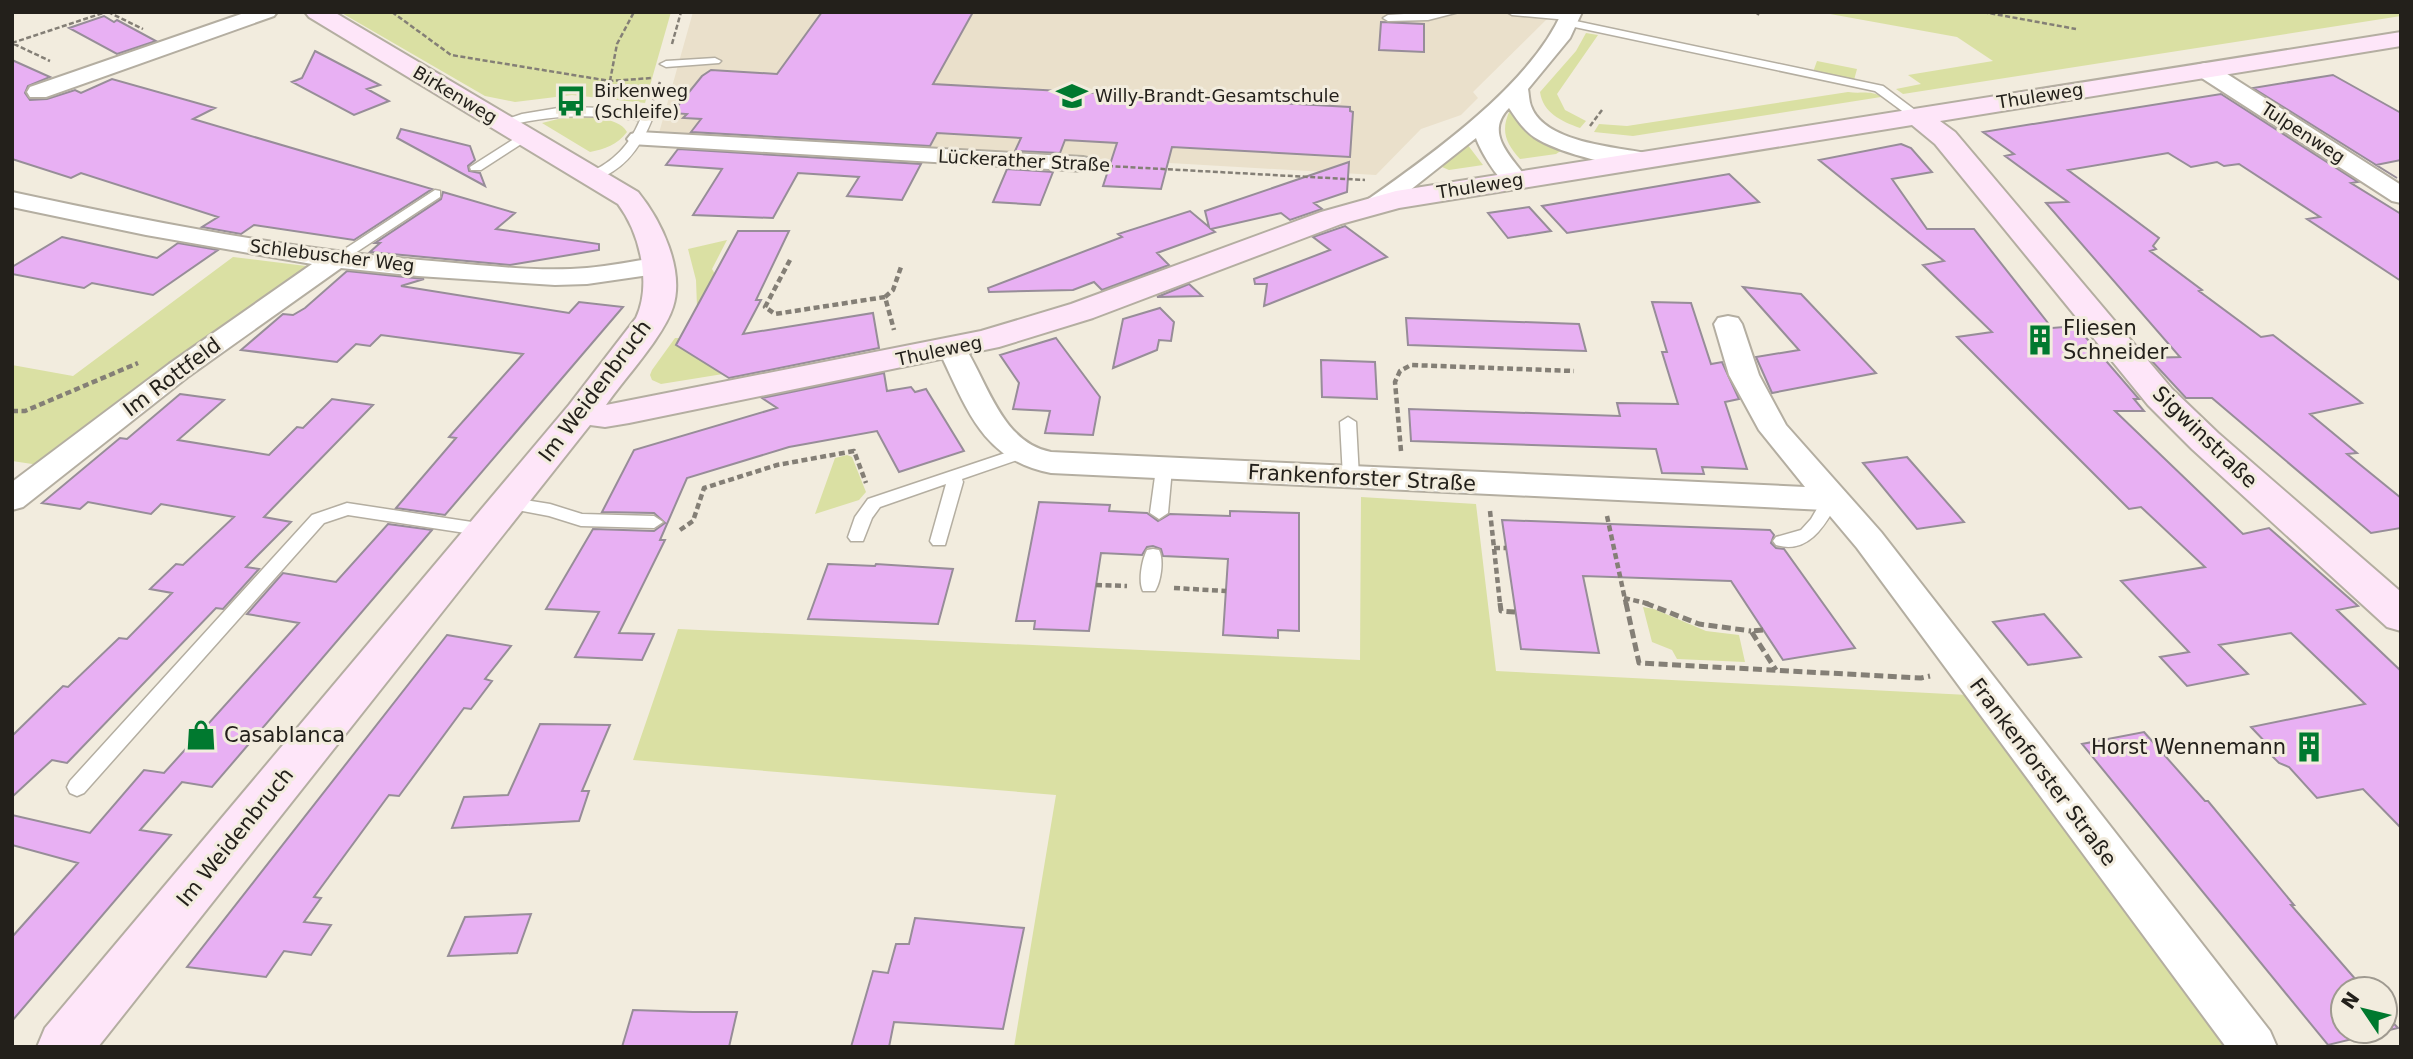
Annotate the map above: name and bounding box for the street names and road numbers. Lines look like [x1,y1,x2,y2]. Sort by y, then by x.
street label: Birkenweg [409,61,501,128]
street label: Thuleweg [1994,78,2085,113]
street label: Tulpenweg [2257,97,2349,167]
street label: Lückerather Straße [937,146,1111,175]
street label: Thuleweg [1434,168,1525,203]
street label: Schlebuscher Weg [249,235,416,276]
street label: Im Weidenbruch [534,315,656,467]
street label: Thuleweg [893,331,984,370]
street label: Im Rottfeld [119,333,225,421]
street label: Sigwinstraße [2148,381,2262,493]
street label: Frankenforster Straße [1247,460,1477,496]
street label: Frankenforster Straße [1965,674,2121,870]
street label: Im Weidenbruch [172,763,298,911]

